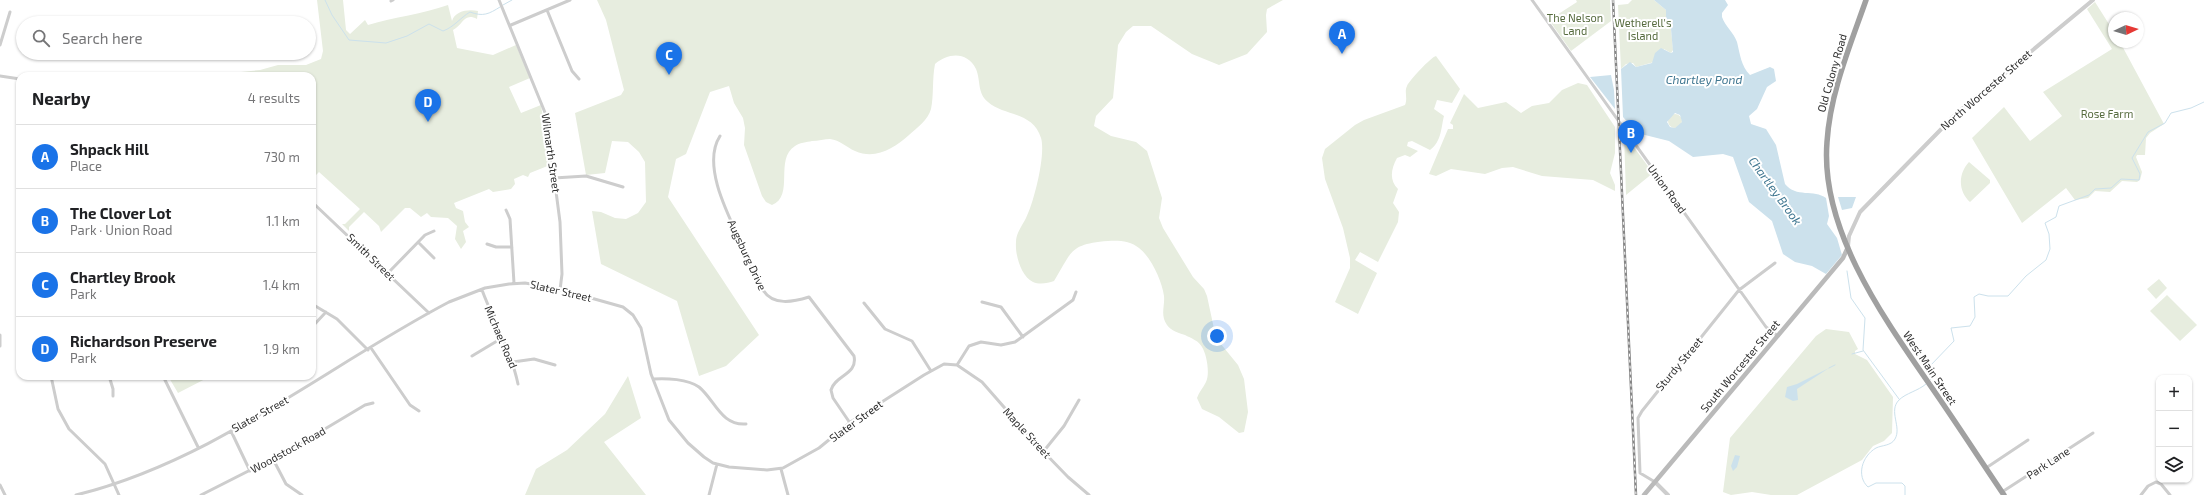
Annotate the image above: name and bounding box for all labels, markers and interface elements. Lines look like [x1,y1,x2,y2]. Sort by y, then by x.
park label: The Nelson Land [1547,11,1603,37]
north arrow [2108,12,2144,48]
search box [16,16,316,60]
park label: Wetherell's Island [1614,16,1672,42]
pin: A [1329,21,1355,54]
icon: search [30,27,52,49]
text: Search here [62,29,143,47]
street label: Old Colony Road [1814,32,1849,114]
pin: C [656,42,682,75]
street label: North Worcester Street [1938,47,2034,133]
water label: Chartley Pond [1666,72,1742,87]
text: Nearby [32,88,90,108]
pin: D [415,89,441,122]
text: 4 results [248,90,300,106]
park label: Rose Farm [2081,107,2133,120]
street label: Wilmarth Street [539,112,564,194]
pin: B [1618,120,1644,153]
text: Shpack Hill [70,140,149,158]
text: A [41,149,49,165]
text: 730 m [264,149,300,165]
water label: Chartley Brook [1746,154,1805,228]
text: Place [70,158,102,174]
street label: Union Road [1645,162,1689,216]
text: The Clover Lot [70,204,171,222]
text: B [41,213,49,229]
text: 1.1 km [266,213,300,229]
street label: Augsburg Drive [725,217,770,292]
text: Park · Union Road [70,222,173,238]
street label: Smith Street [344,230,398,283]
text: Chartley Brook [70,268,176,286]
text: C [41,277,49,293]
text: 1.4 km [263,277,300,293]
street label: Slater Street [529,277,593,304]
text: Park [70,286,97,302]
street label: Michael Road [482,303,521,370]
street label: South Worcester Street [1697,317,1782,414]
your location [1207,326,1227,346]
street label: West Main Street [1901,328,1960,407]
text: Richardson Preserve [70,332,217,350]
street label: Sturdy Street [1652,334,1705,393]
text: D [41,341,49,357]
text: 1.9 km [264,341,300,357]
text: Park [70,350,97,366]
map controls [2156,375,2192,483]
button: + [2156,375,2192,411]
street label: Slater Street [229,393,290,434]
street label: Slater Street [826,397,885,444]
street label: Maple Street [1001,405,1054,461]
button: − [2156,411,2192,447]
street label: Woodstock Road [248,424,328,476]
street label: Park Lane [2024,444,2072,481]
button: layers [2156,447,2192,483]

